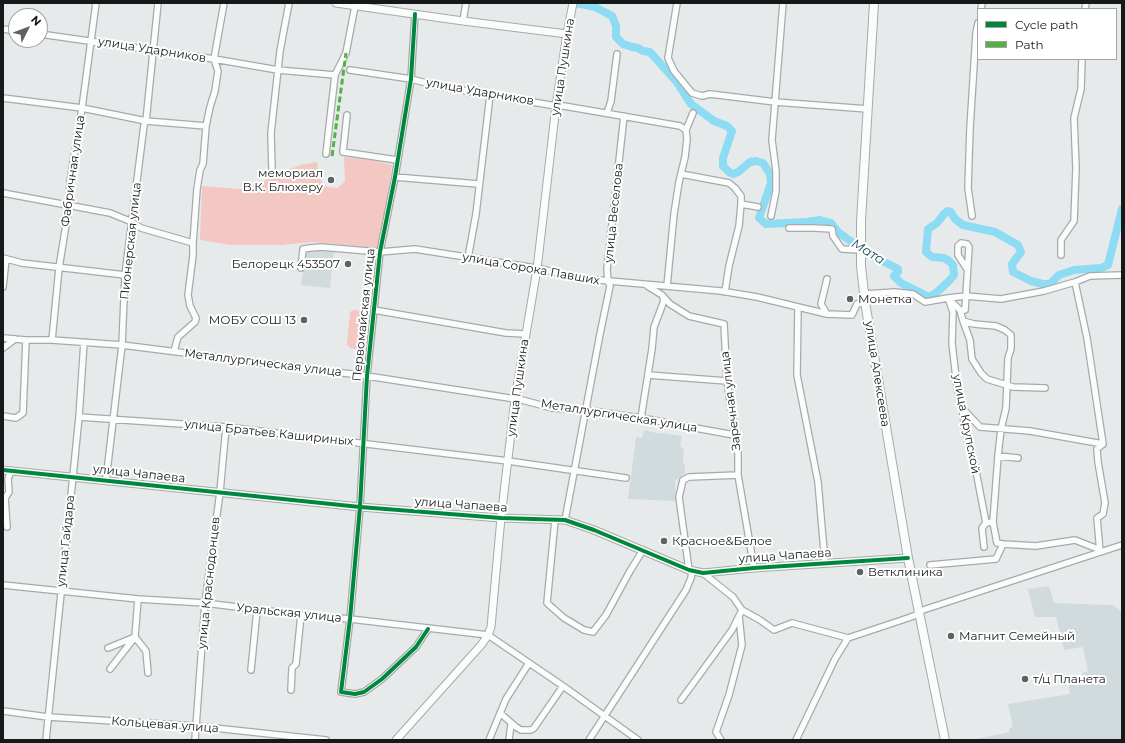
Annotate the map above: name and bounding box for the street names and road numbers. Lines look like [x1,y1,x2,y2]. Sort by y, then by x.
street label: улица Пушкина [548,17,578,117]
street label: улица Ударников [97,34,207,66]
street label: улица Ударников [425,75,535,109]
street label: Фабричная улица [58,114,88,228]
street label: улица Веселова [602,162,626,264]
street label: Пионерская улица [118,182,144,300]
street label: Первомайская улица [350,248,378,382]
street label: улица Сорока Павших [461,250,601,288]
street label: улица Алексеева [862,320,892,428]
street label: улица Пушкина [504,338,532,438]
street label: Металлургическая улица [183,346,343,380]
street label: Заречная улица [718,350,744,452]
street label: улица Крупской [949,373,983,475]
street label: Металлургическая улица [540,396,698,436]
street label: улица Братьев Кашириных [184,417,354,449]
street label: улица Чапаева [92,462,186,486]
street label: улица Гайдара [54,494,78,588]
street label: улица Чапаева [414,495,508,515]
street label: улица Краснодонцев [195,516,223,650]
street label: улица Чапаева [738,546,832,566]
street label: Уральская улица [236,600,342,626]
street label: Кольцевая улица [111,714,219,736]

